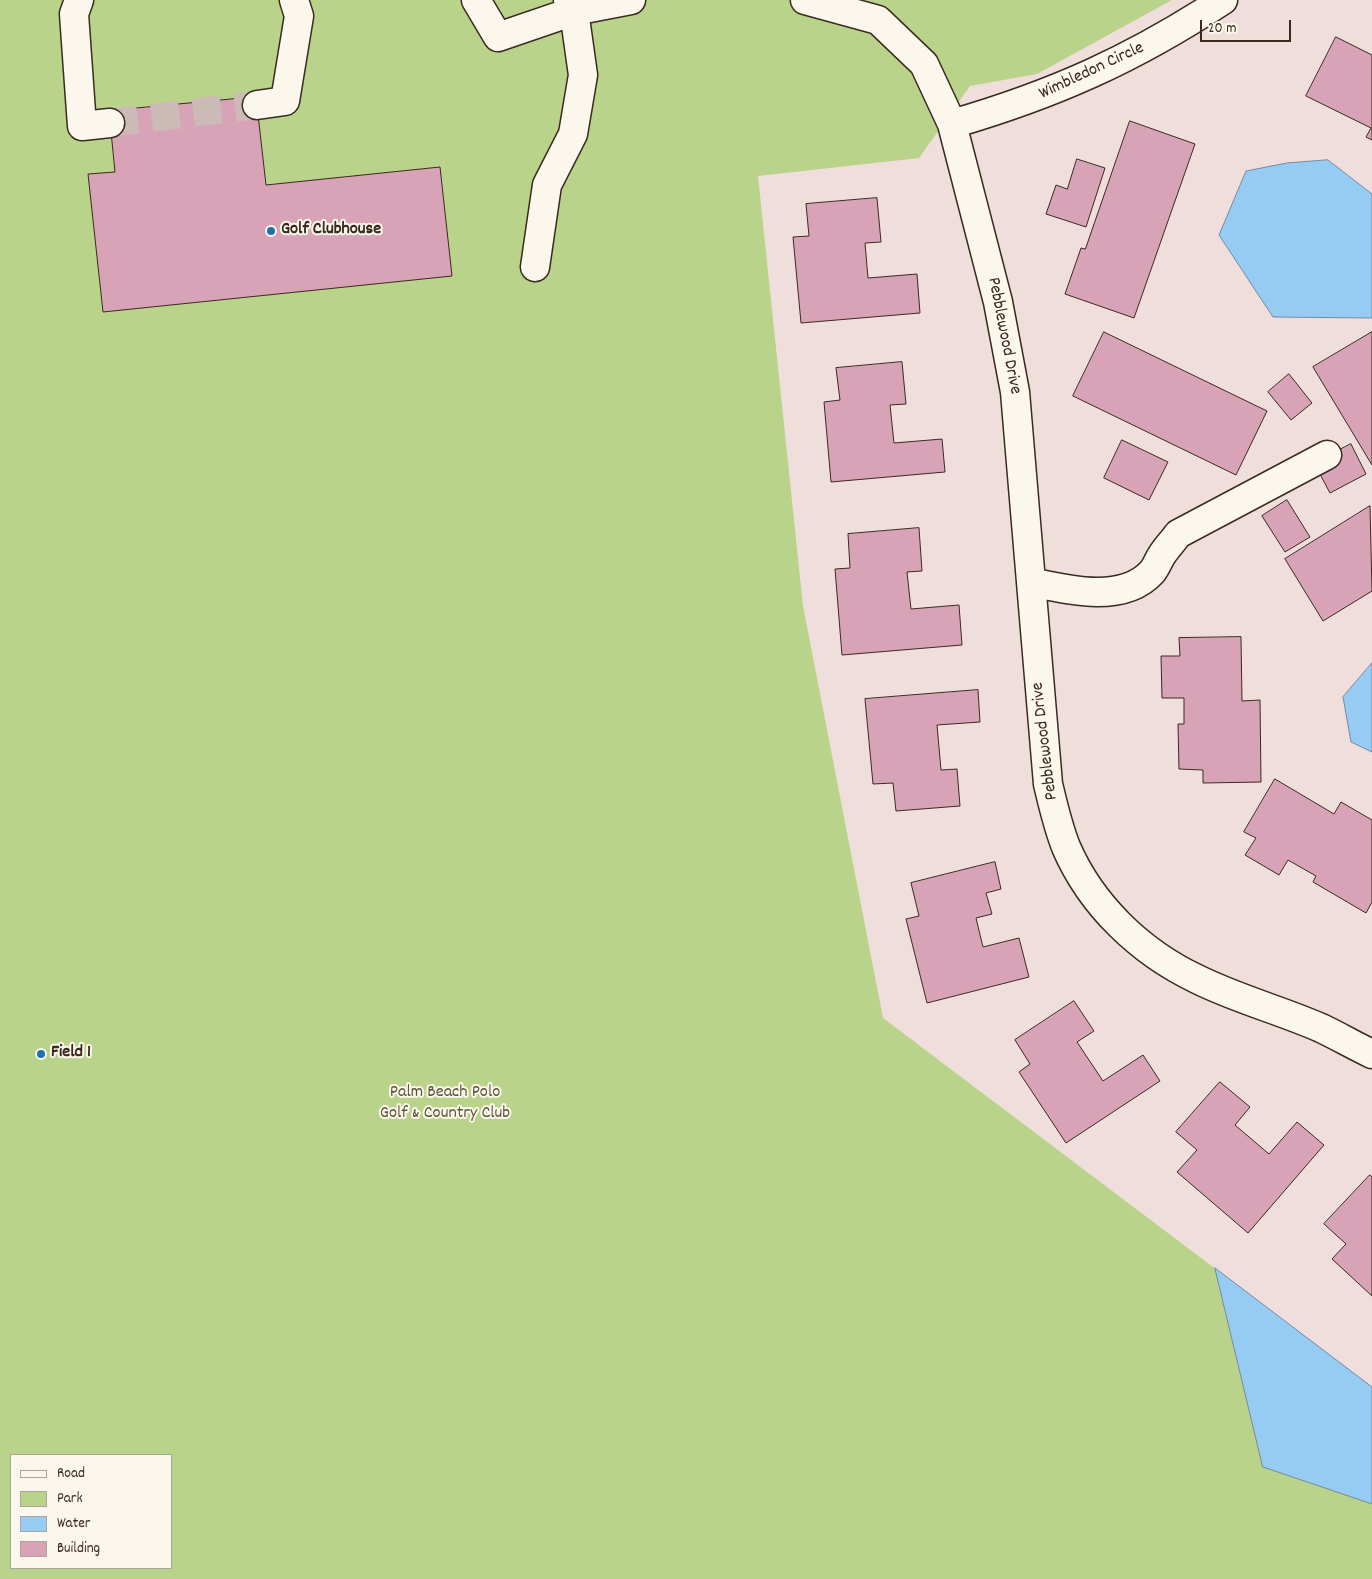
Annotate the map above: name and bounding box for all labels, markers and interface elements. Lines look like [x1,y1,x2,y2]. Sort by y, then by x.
scale bar [1202,10,1293,42]
text: 20 m [1208,18,1236,40]
street label: Wimbledon Circle [1036,38,1148,106]
place label: Golf Clubhouse [281,220,381,242]
marker: Golf Clubhouse [265,225,277,237]
street label: Pebblewood Drive [981,276,1025,396]
street label: Pebblewood Drive [1028,681,1064,801]
place label: Field 1 [51,1043,91,1065]
marker: Field 1 [35,1048,47,1060]
park label: Palm Beach Polo Golf & Country Club [380,1083,510,1126]
legend [10,1454,172,1569]
text: Road [57,1463,85,1485]
text: Park [57,1488,83,1510]
text: Water [57,1513,90,1535]
text: Building [57,1538,100,1560]

